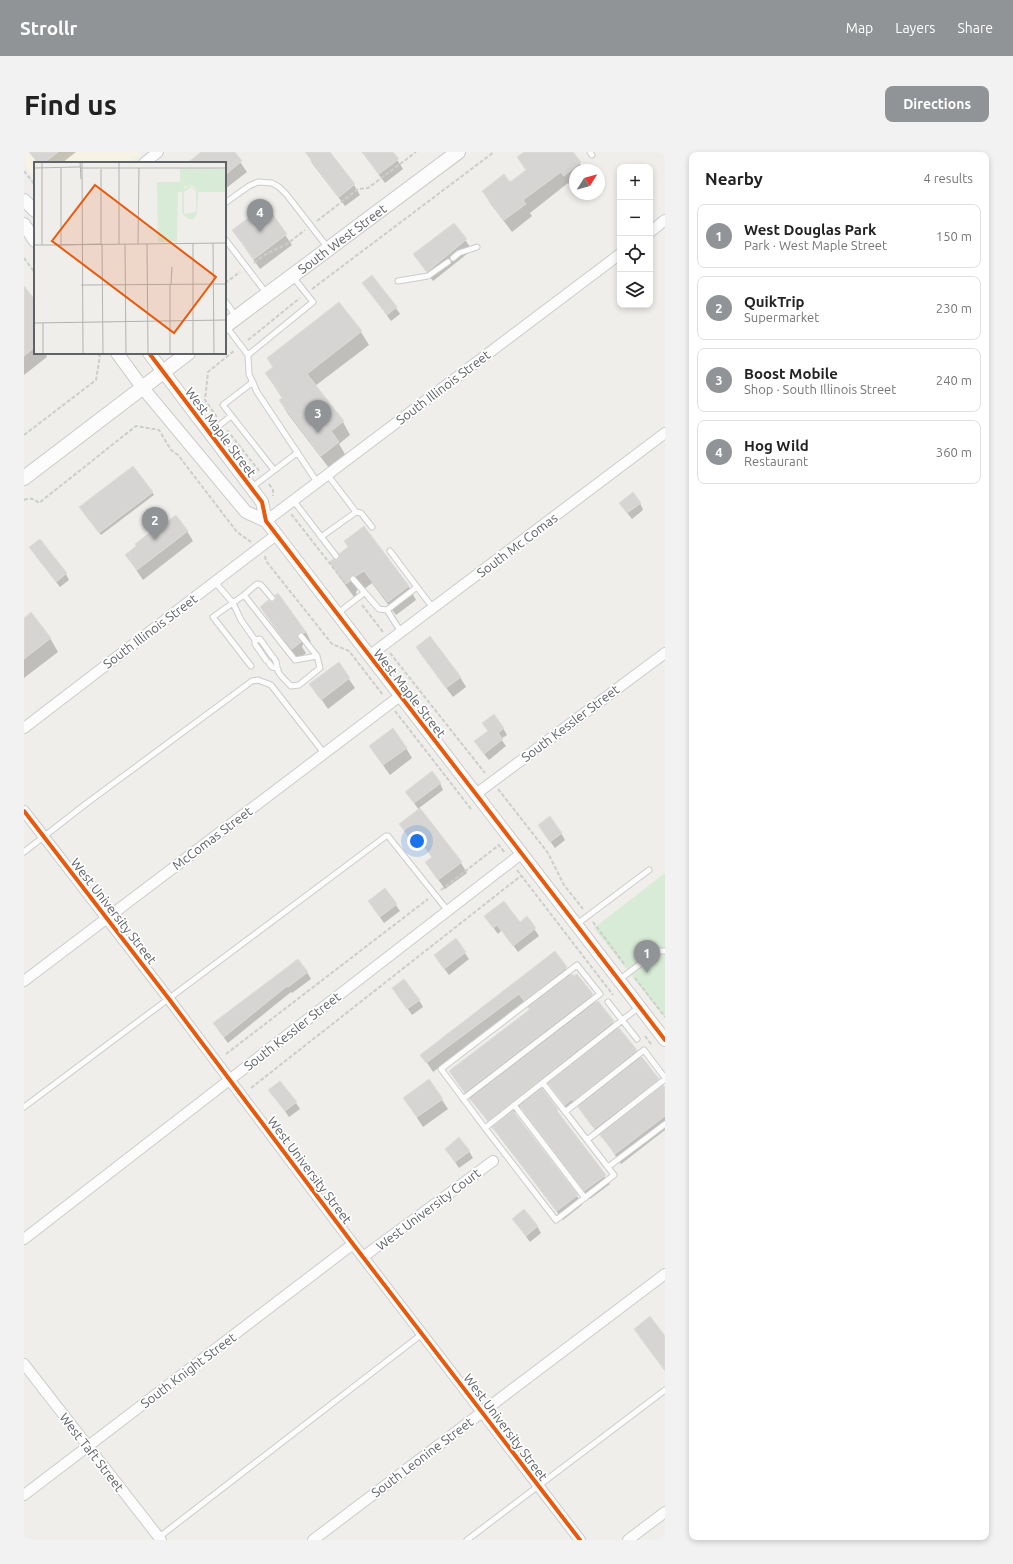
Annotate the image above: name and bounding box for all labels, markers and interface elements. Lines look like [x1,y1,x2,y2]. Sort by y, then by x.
text: Strollr [20,17,77,39]
text: Map [846,20,873,36]
text: Layers [895,20,935,36]
text: Share [957,20,993,36]
button: Directions [885,86,989,122]
text: Find us [24,89,117,120]
inset map [34,162,226,354]
north arrow [569,164,605,200]
map controls [617,164,653,308]
button: + [617,164,653,200]
text: Nearby [705,169,763,188]
text: 4 results [923,171,973,185]
pin: 4 [247,199,273,232]
button: − [617,200,653,236]
street label: South West Street [295,201,389,276]
text: West Douglas Park [744,221,877,238]
text: 1 [715,229,723,243]
text: 150 m [936,229,972,243]
button: locate [617,236,653,272]
text: Park · West Maple Street [744,238,887,252]
button: layers [617,272,653,308]
text: QuikTrip [744,293,805,310]
text: 2 [715,301,723,315]
text: 230 m [936,301,972,315]
text: Supermarket [744,310,819,324]
street label: South Illinois Street [393,347,493,427]
text: Boost Mobile [744,365,838,382]
text: 3 [715,373,723,387]
text: 240 m [936,373,972,387]
text: Shop · South Illinois Street [744,382,896,396]
street label: West Maple Street [183,385,259,479]
pin: 3 [305,400,331,433]
text: Hog Wild [744,437,809,454]
text: 4 [715,445,723,459]
text: 360 m [936,445,972,459]
text: Restaurant [744,454,808,468]
pin: 2 [142,507,168,540]
street label: South Mc Comas [474,510,560,580]
street label: South Illinois Street [100,591,200,671]
street label: West Maple Street [371,646,449,740]
street label: South Kessler Street [519,682,621,764]
street label: McComas Street [170,804,254,872]
your location [407,831,427,851]
street label: West University Street [68,855,160,967]
pin: 1 [634,940,660,973]
street label: South Kessler Street [241,989,343,1073]
street label: West University Street [265,1114,355,1226]
street label: West University Court [373,1165,483,1253]
street label: South Knight Street [138,1330,238,1410]
street label: West University Street [461,1371,551,1483]
street label: West Taft Street [57,1410,127,1494]
street label: South Leonine Street [369,1414,475,1500]

